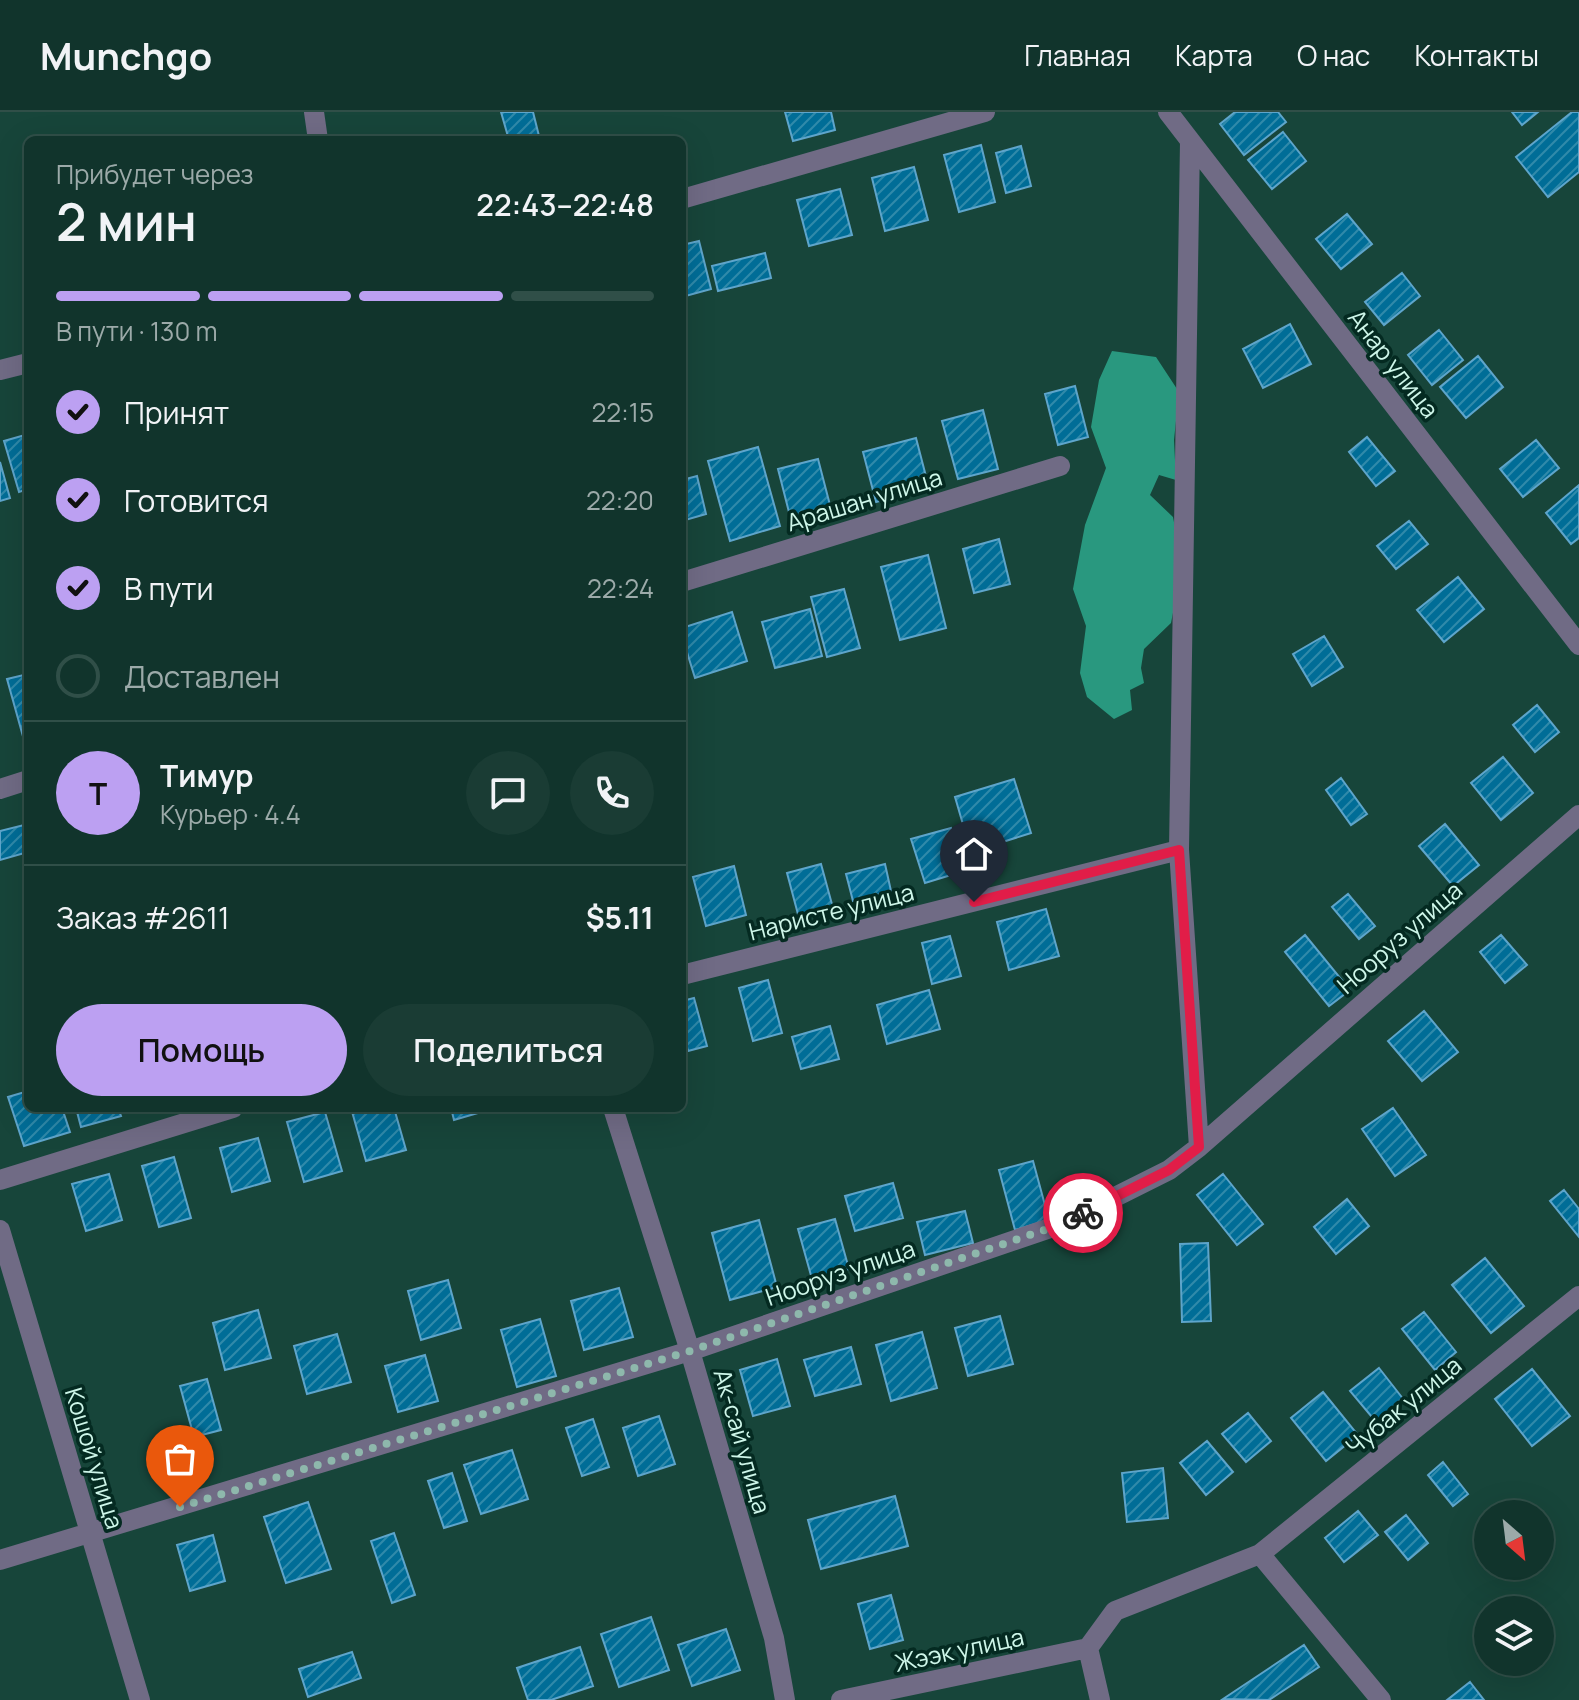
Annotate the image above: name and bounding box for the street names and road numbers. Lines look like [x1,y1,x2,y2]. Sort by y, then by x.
street label: Анар улица [1341,302,1447,424]
street label: Арашан улица [782,460,946,538]
street label: Нооруз улица [1329,873,1469,1001]
street label: Наристе улица [745,875,917,947]
street label: Нооруз улица [761,1231,919,1313]
street label: Чубак улица [1338,1348,1468,1462]
street label: Ак-сай улица [707,1365,779,1517]
street label: Кошой улица [58,1383,132,1533]
street label: Жээк улица [891,1619,1027,1679]

